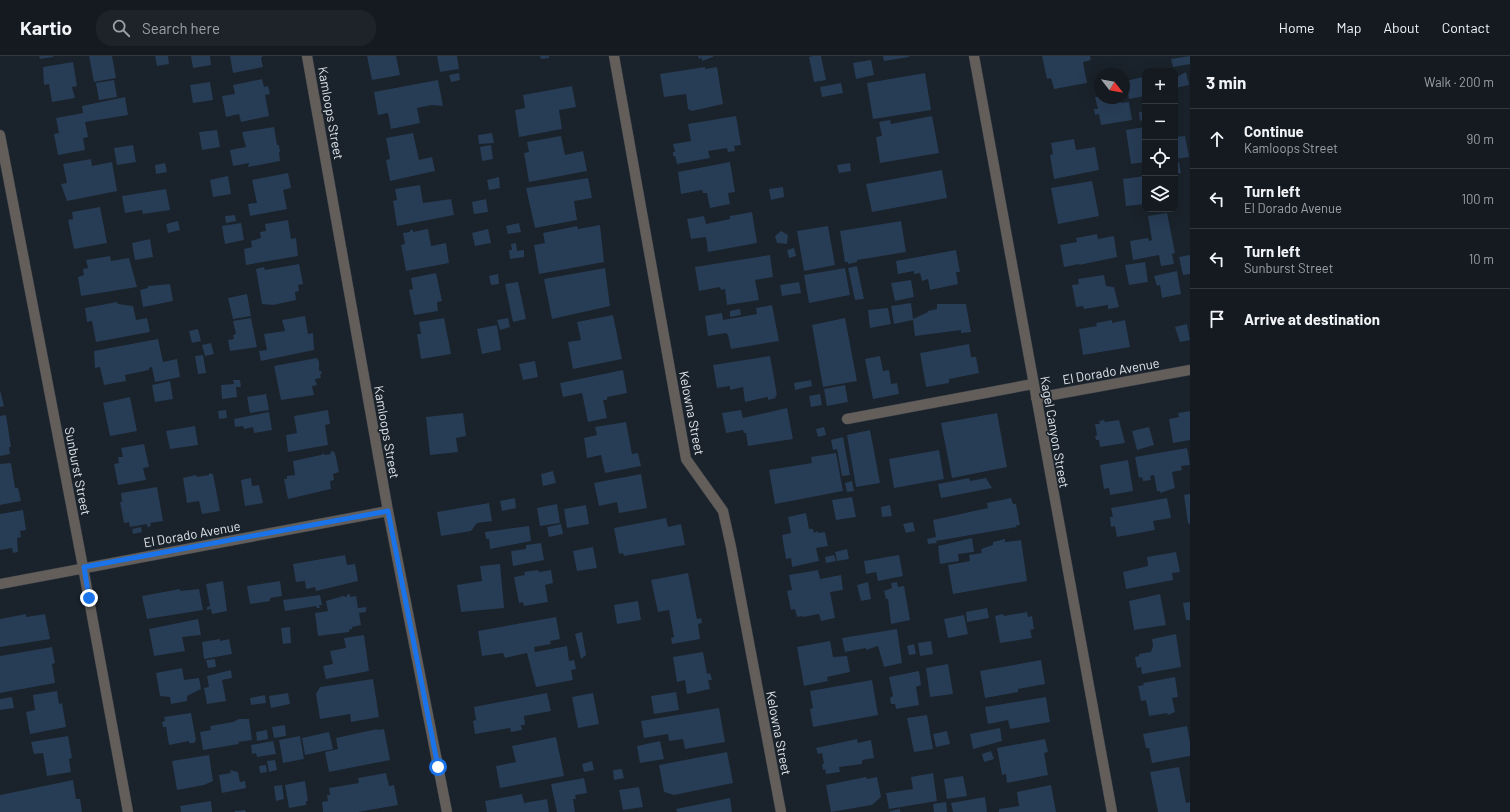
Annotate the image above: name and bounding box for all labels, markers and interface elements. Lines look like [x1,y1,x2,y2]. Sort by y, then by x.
search box [96,10,376,46]
text: Kartio [20,16,72,39]
icon: search [110,17,132,39]
text: Search here [142,19,220,37]
text: Home [1279,19,1315,36]
text: Map [1337,19,1361,36]
text: About [1383,19,1420,36]
text: Contact [1442,19,1490,36]
street label: Kamloops Street [315,65,347,161]
north arrow [1094,68,1130,104]
map controls [1142,68,1178,212]
button: + [1142,68,1178,104]
text: 3 min [1206,72,1246,92]
text: Walk · 200 m [1424,74,1494,90]
button: − [1142,104,1178,140]
text: Continue [1244,122,1304,140]
icon: ahead [1206,128,1228,150]
text: 90 m [1467,131,1494,147]
button: locate [1142,140,1178,176]
text: Kamloops Street [1244,140,1338,156]
button: layers [1142,176,1178,212]
text: Turn left [1244,182,1300,200]
icon: left [1206,188,1228,210]
text: 100 m [1461,191,1494,207]
text: El Dorado Avenue [1244,200,1342,216]
text: Turn left [1244,242,1300,260]
icon: left [1206,248,1228,270]
text: 10 m [1469,251,1494,267]
text: Sunburst Street [1244,260,1333,276]
icon: arrive [1206,308,1228,330]
text: Arrive at destination [1244,310,1380,328]
street label: El Dorado Avenue [1061,355,1161,387]
street label: Kelowna Street [676,369,708,457]
street label: Kagel Canyon Street [1037,375,1073,489]
street label: Kamloops Street [371,384,403,480]
street label: Sunburst Street [62,426,94,516]
street label: El Dorado Avenue [142,518,242,550]
route end [80,589,98,607]
street label: Kelowna Street [763,689,795,777]
route start [429,758,447,776]

